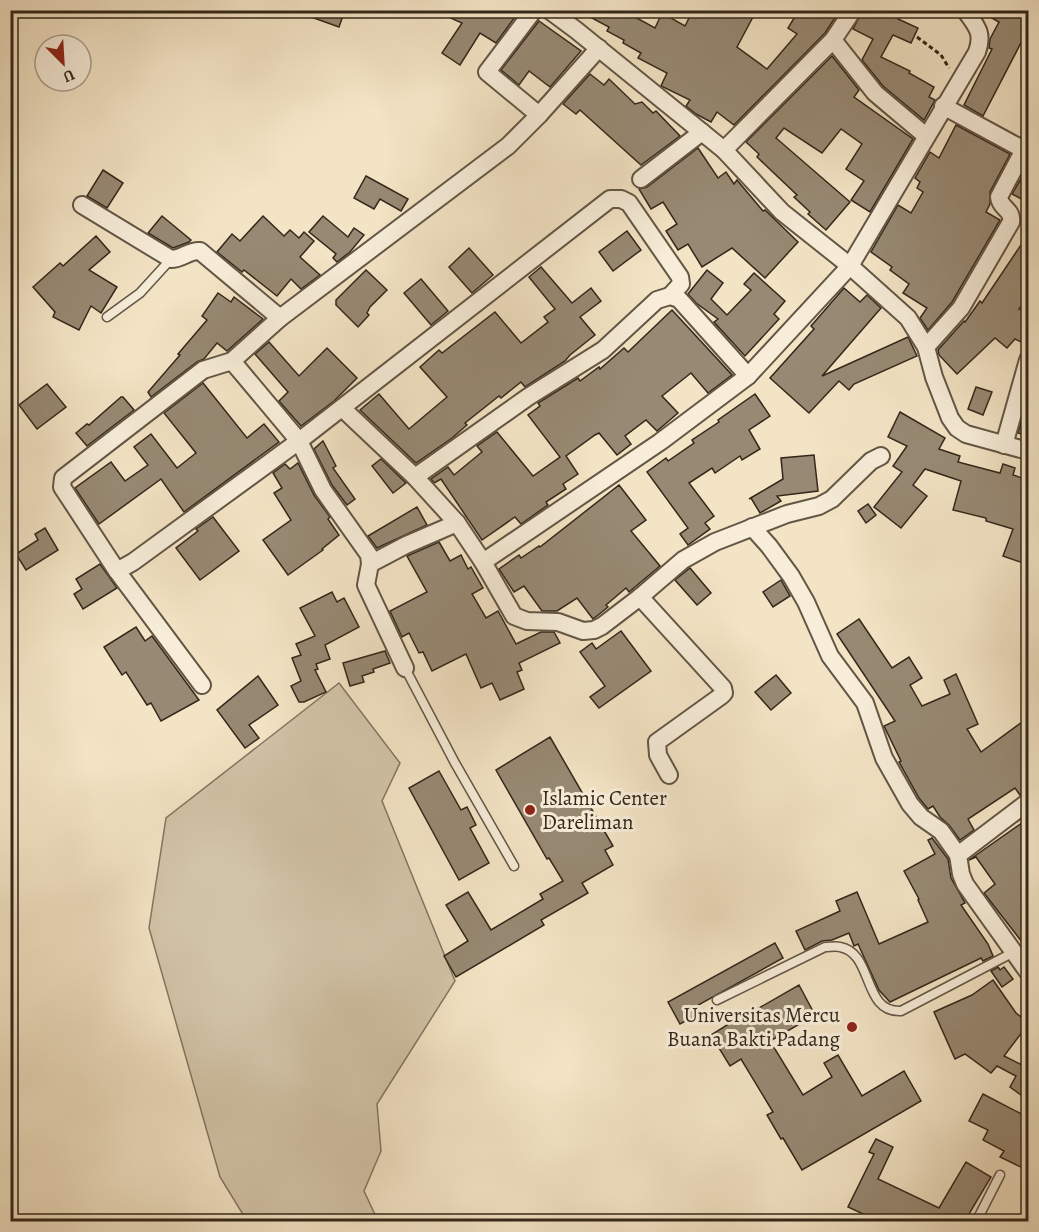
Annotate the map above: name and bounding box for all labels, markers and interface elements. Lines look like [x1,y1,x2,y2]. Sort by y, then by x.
north arrow [33,33,93,93]
text: U [59,64,78,88]
place label: Islamic Center Dareliman [542,784,667,836]
marker: Islamic Center Dareliman [523,803,537,817]
place label: Universitas Mercu Buana Bakti Padang [667,1001,841,1053]
marker: Universitas Mercu Buana Bakti Padang [845,1020,859,1034]

